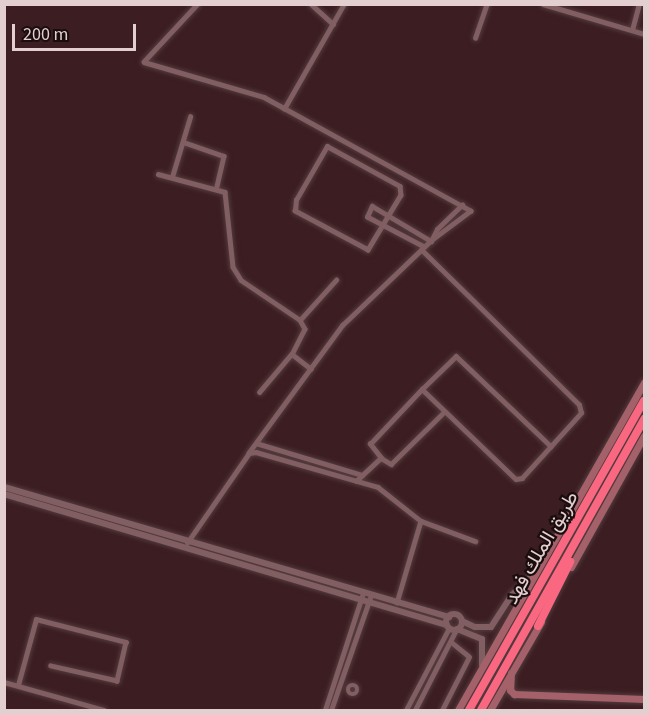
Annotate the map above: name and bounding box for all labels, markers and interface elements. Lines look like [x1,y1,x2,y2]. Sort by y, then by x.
scale bar [15,12,140,50]
text: 200 m [23,22,68,47]
street label: طريق الملك فهد [500,487,584,609]

